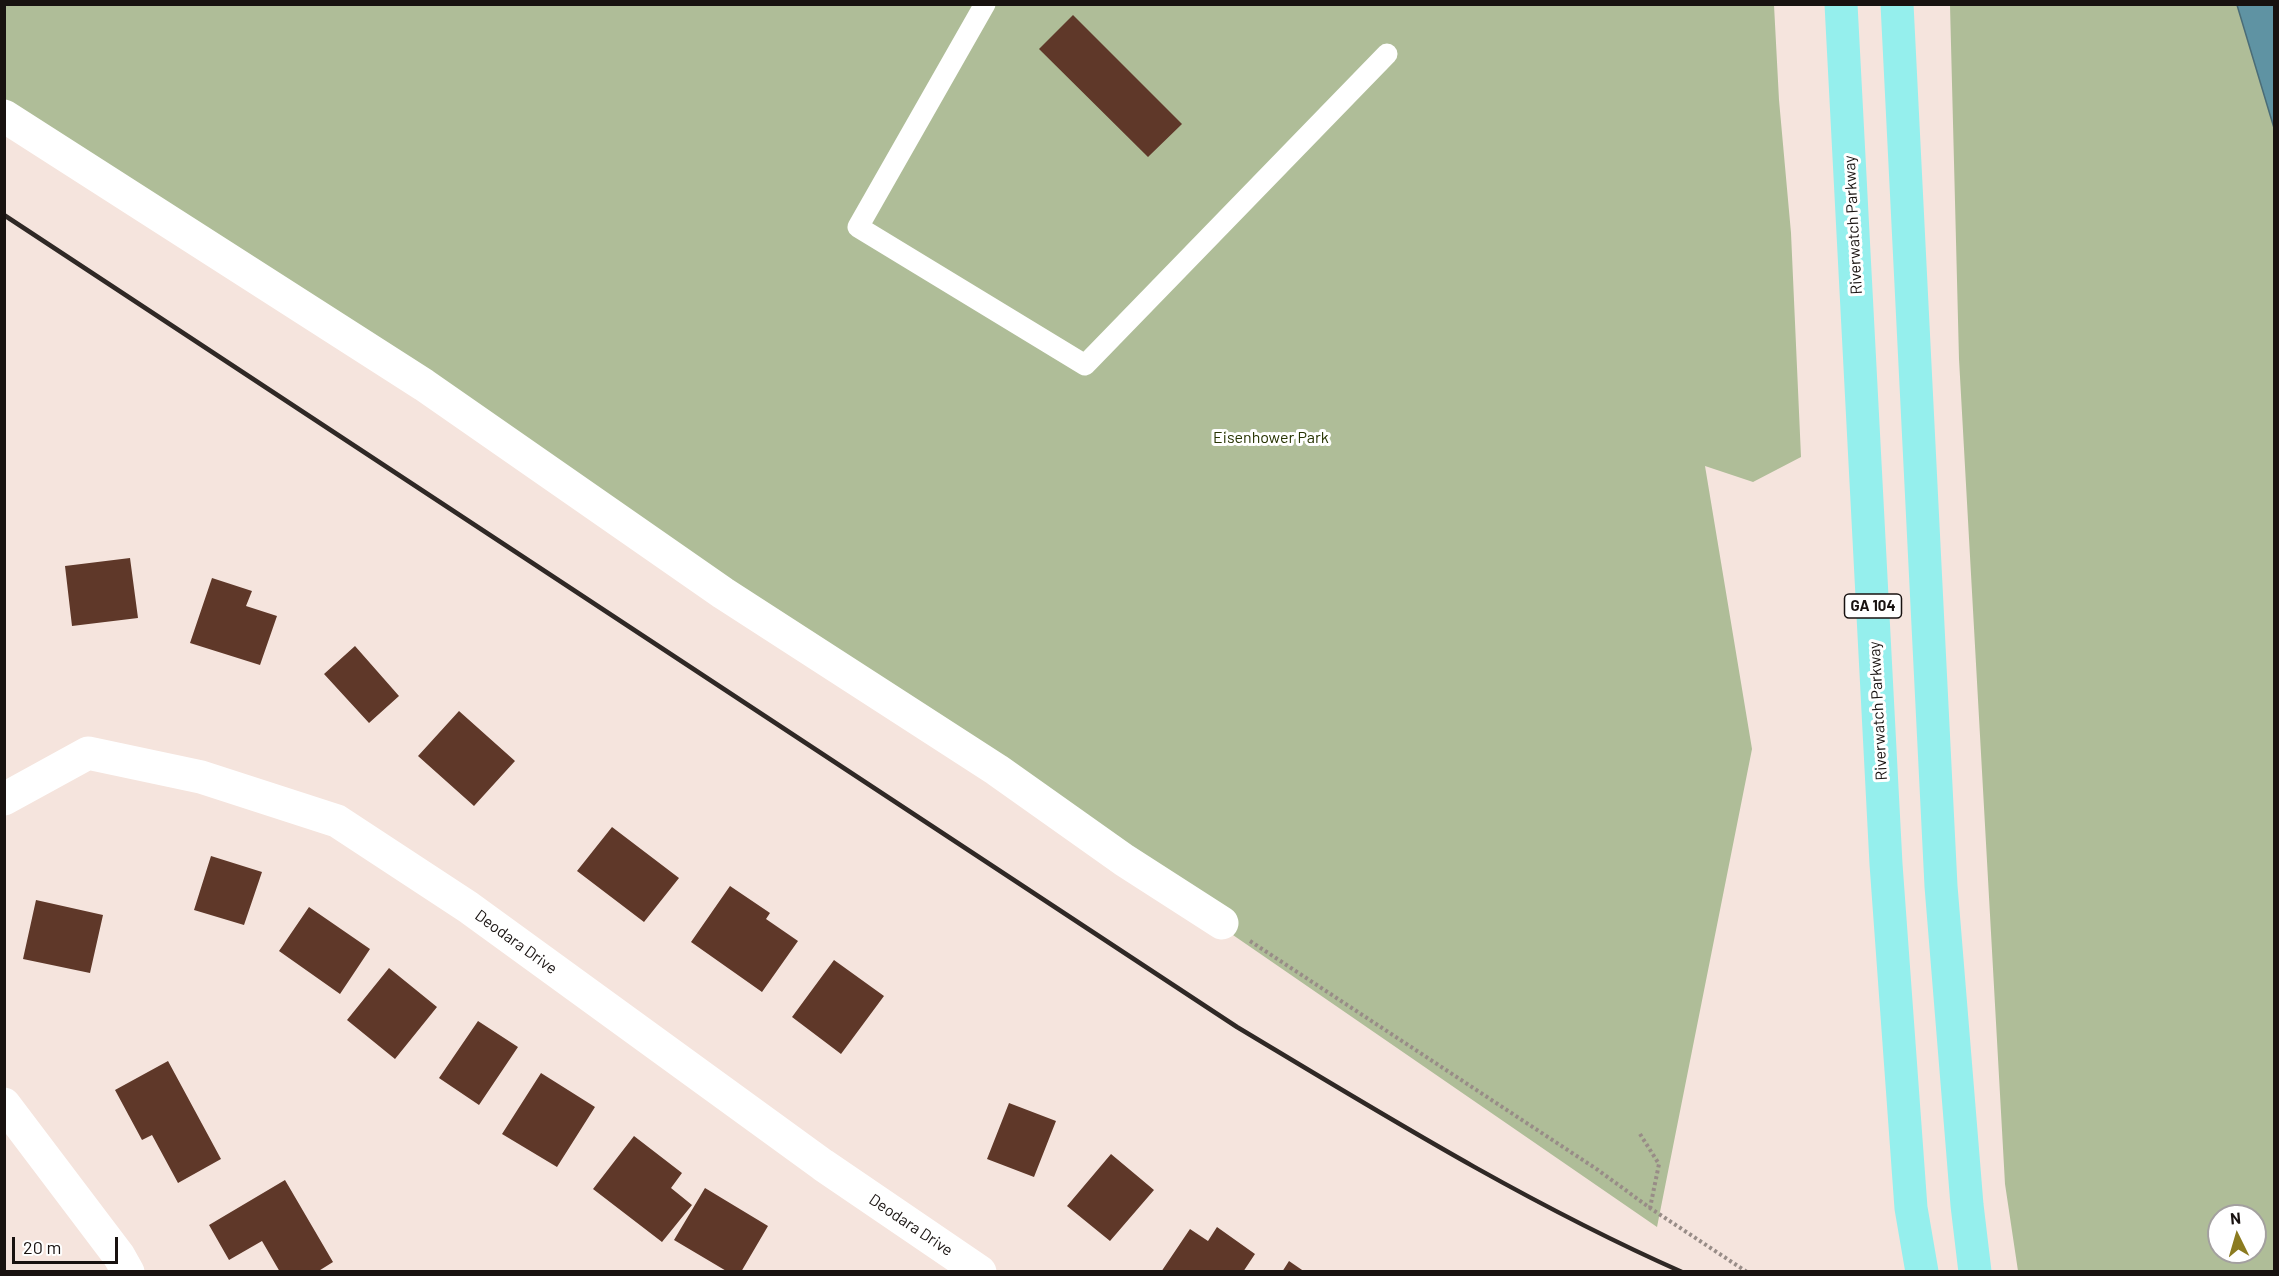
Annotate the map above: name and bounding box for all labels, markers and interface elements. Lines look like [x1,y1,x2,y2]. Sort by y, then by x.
street label: Riverwatch Parkway [1840,155,1866,295]
park label: Eisenhower Park [1213,428,1329,448]
road number: GA 104 [1844,594,1902,618]
street label: Riverwatch Parkway [1865,641,1891,781]
street label: Deodara Drive [471,906,561,978]
street label: Deodara Drive [865,1190,957,1260]
north arrow [2207,1204,2267,1264]
text: N [2229,1208,2242,1227]
scale bar [15,1225,122,1263]
text: 20 m [23,1236,61,1258]

